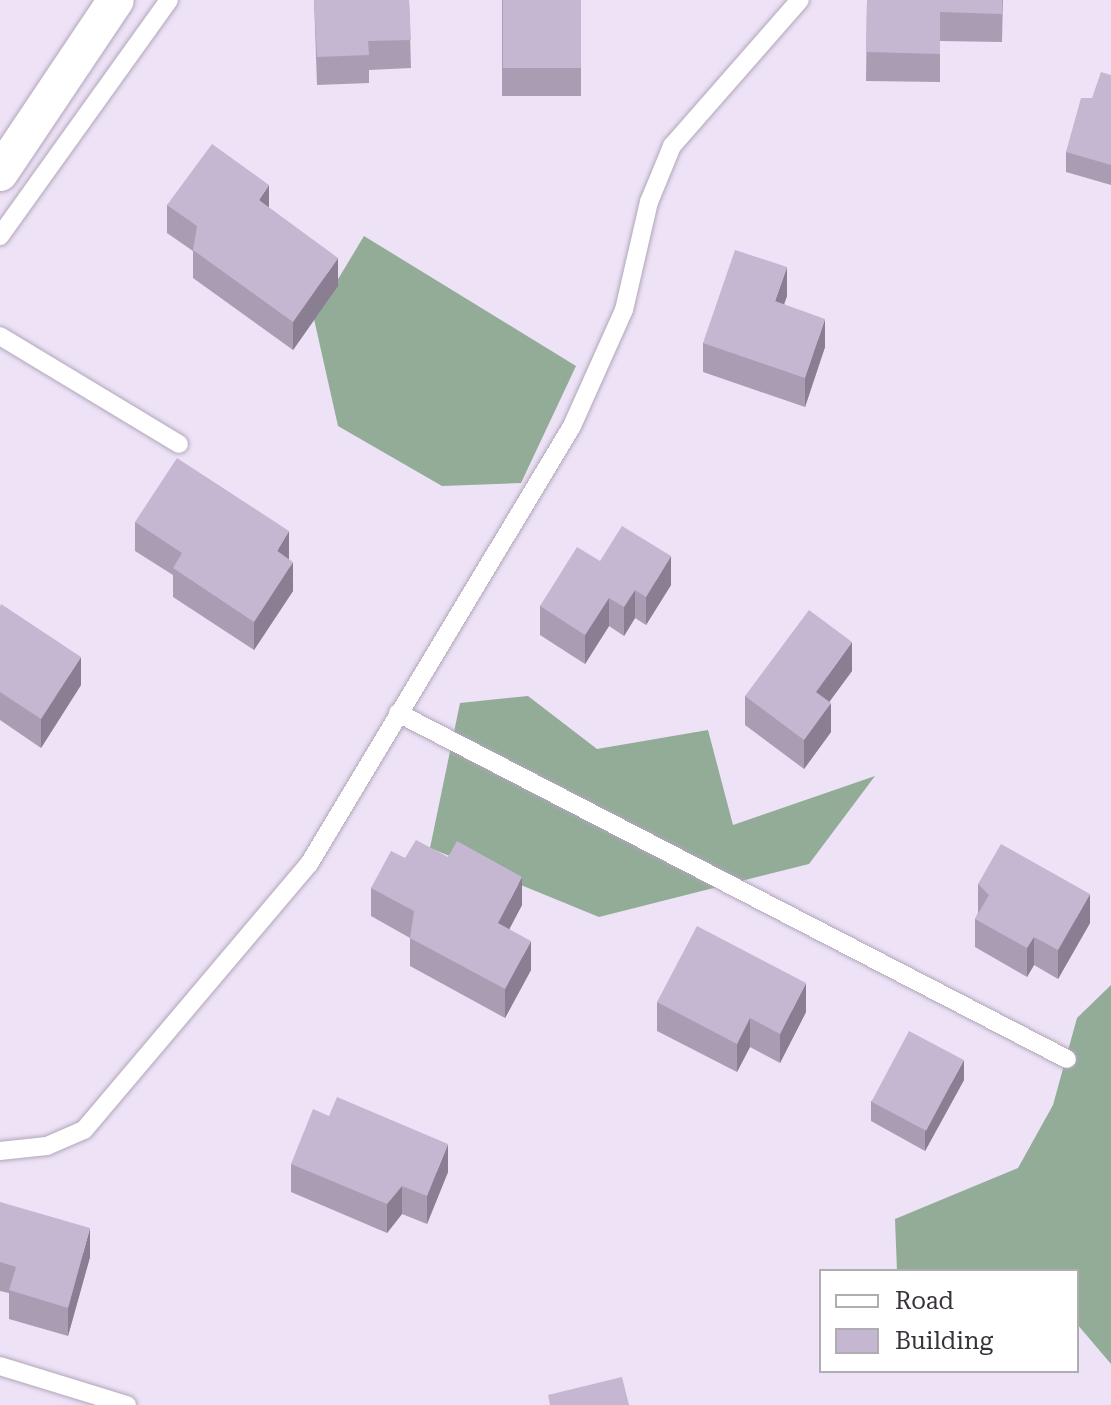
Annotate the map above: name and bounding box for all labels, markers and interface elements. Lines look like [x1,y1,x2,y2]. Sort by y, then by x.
legend [819,1269,1079,1373]
text: Road [895,1287,954,1315]
text: Building [895,1327,993,1355]

